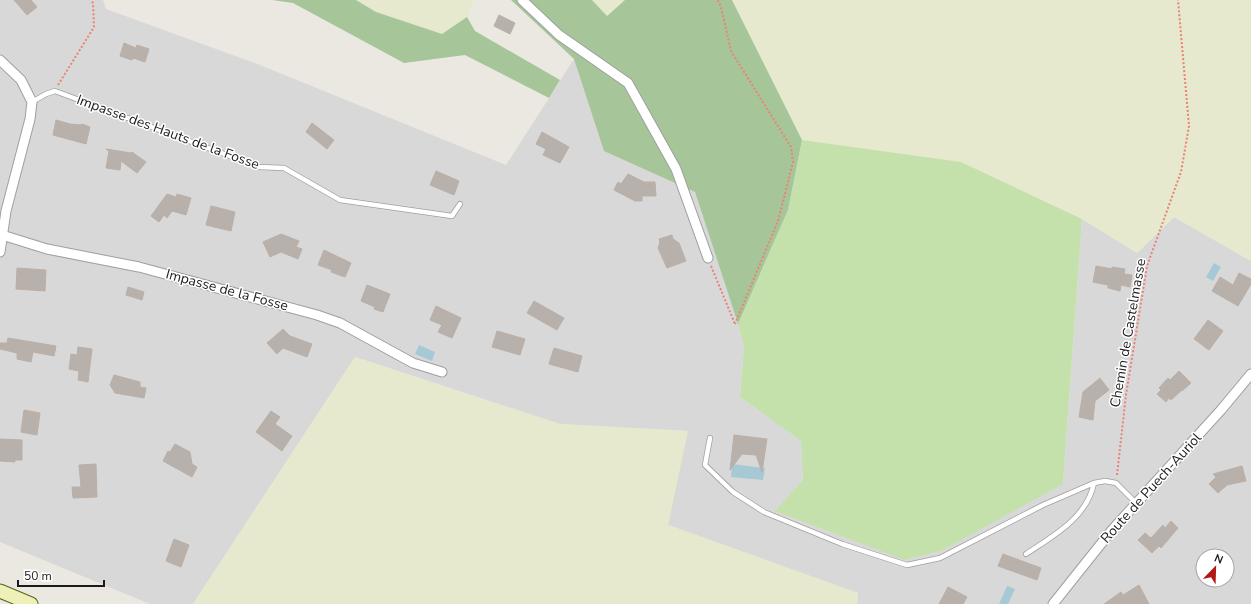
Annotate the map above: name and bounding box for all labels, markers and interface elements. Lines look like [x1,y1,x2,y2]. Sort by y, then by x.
street label: Impasse des Hauts de la Fosse [74,90,262,174]
street label: Chemin de Castelmasse [1106,257,1150,409]
street label: Impasse de la Fosse [164,264,290,316]
street label: Route de Puech-Auriol [1096,428,1206,547]
north arrow [1195,548,1235,588]
text: N [1212,551,1225,568]
scale bar [18,562,104,588]
text: 50 m [24,568,52,584]

